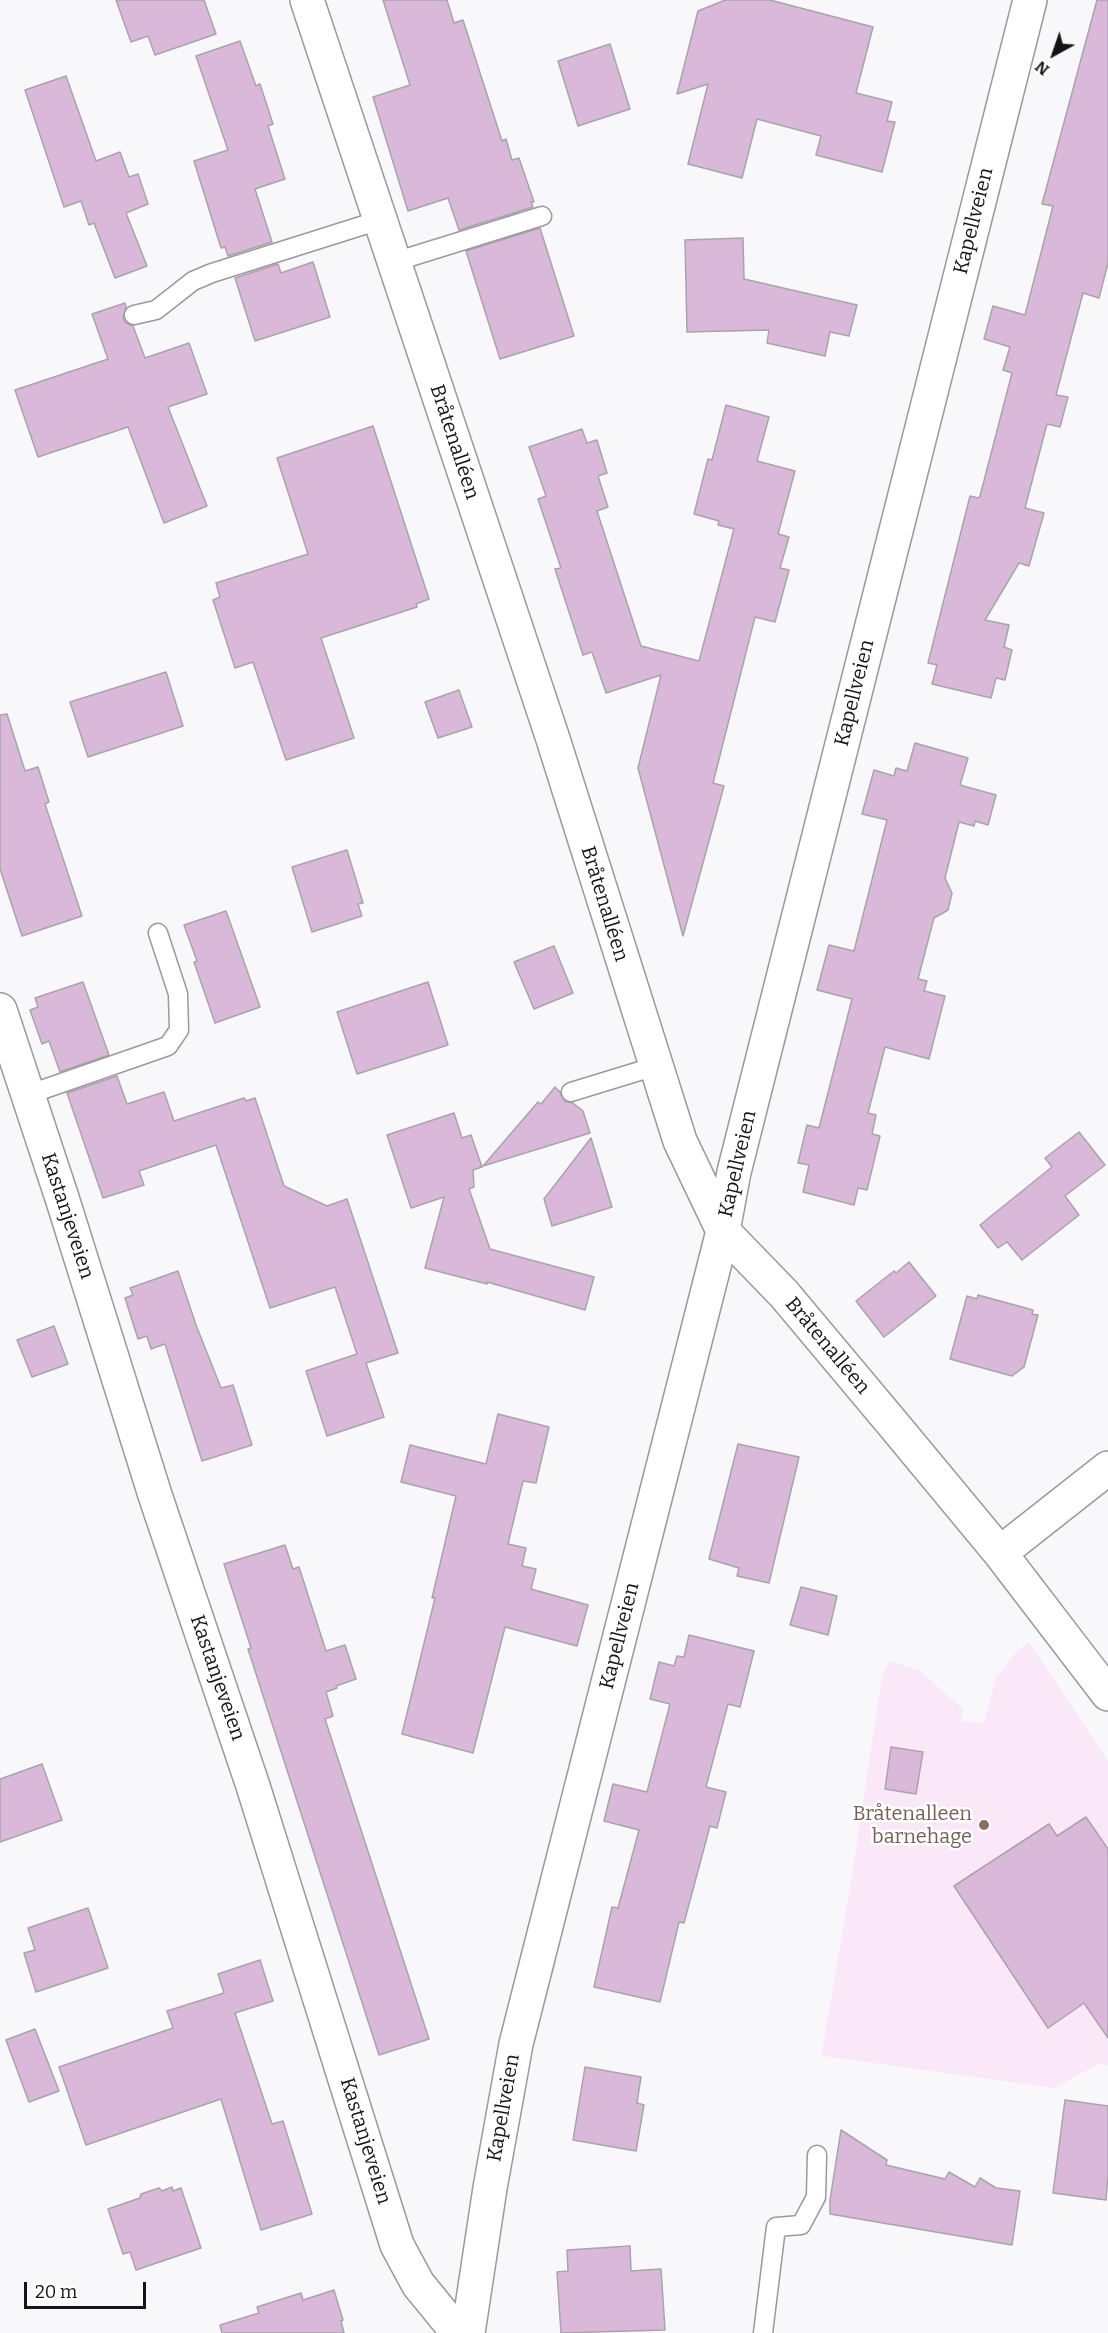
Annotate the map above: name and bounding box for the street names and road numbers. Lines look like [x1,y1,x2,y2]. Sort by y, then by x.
street label: Kapellveien [949,165,999,277]
street label: Bråtenalléen [424,382,484,502]
street label: Kapellveien [830,637,880,749]
street label: Bråtenalléen [575,843,633,965]
street label: Kapellveien [714,1108,762,1220]
street label: Kastanjeveien [35,1150,99,1282]
street label: Bråtenalléen [779,1293,875,1399]
street label: Kapellveien [595,1580,645,1692]
street label: Kastanjeveien [184,1612,250,1744]
street label: Kapellveien [483,2052,525,2164]
street label: Kastanjeveien [334,2075,396,2207]

